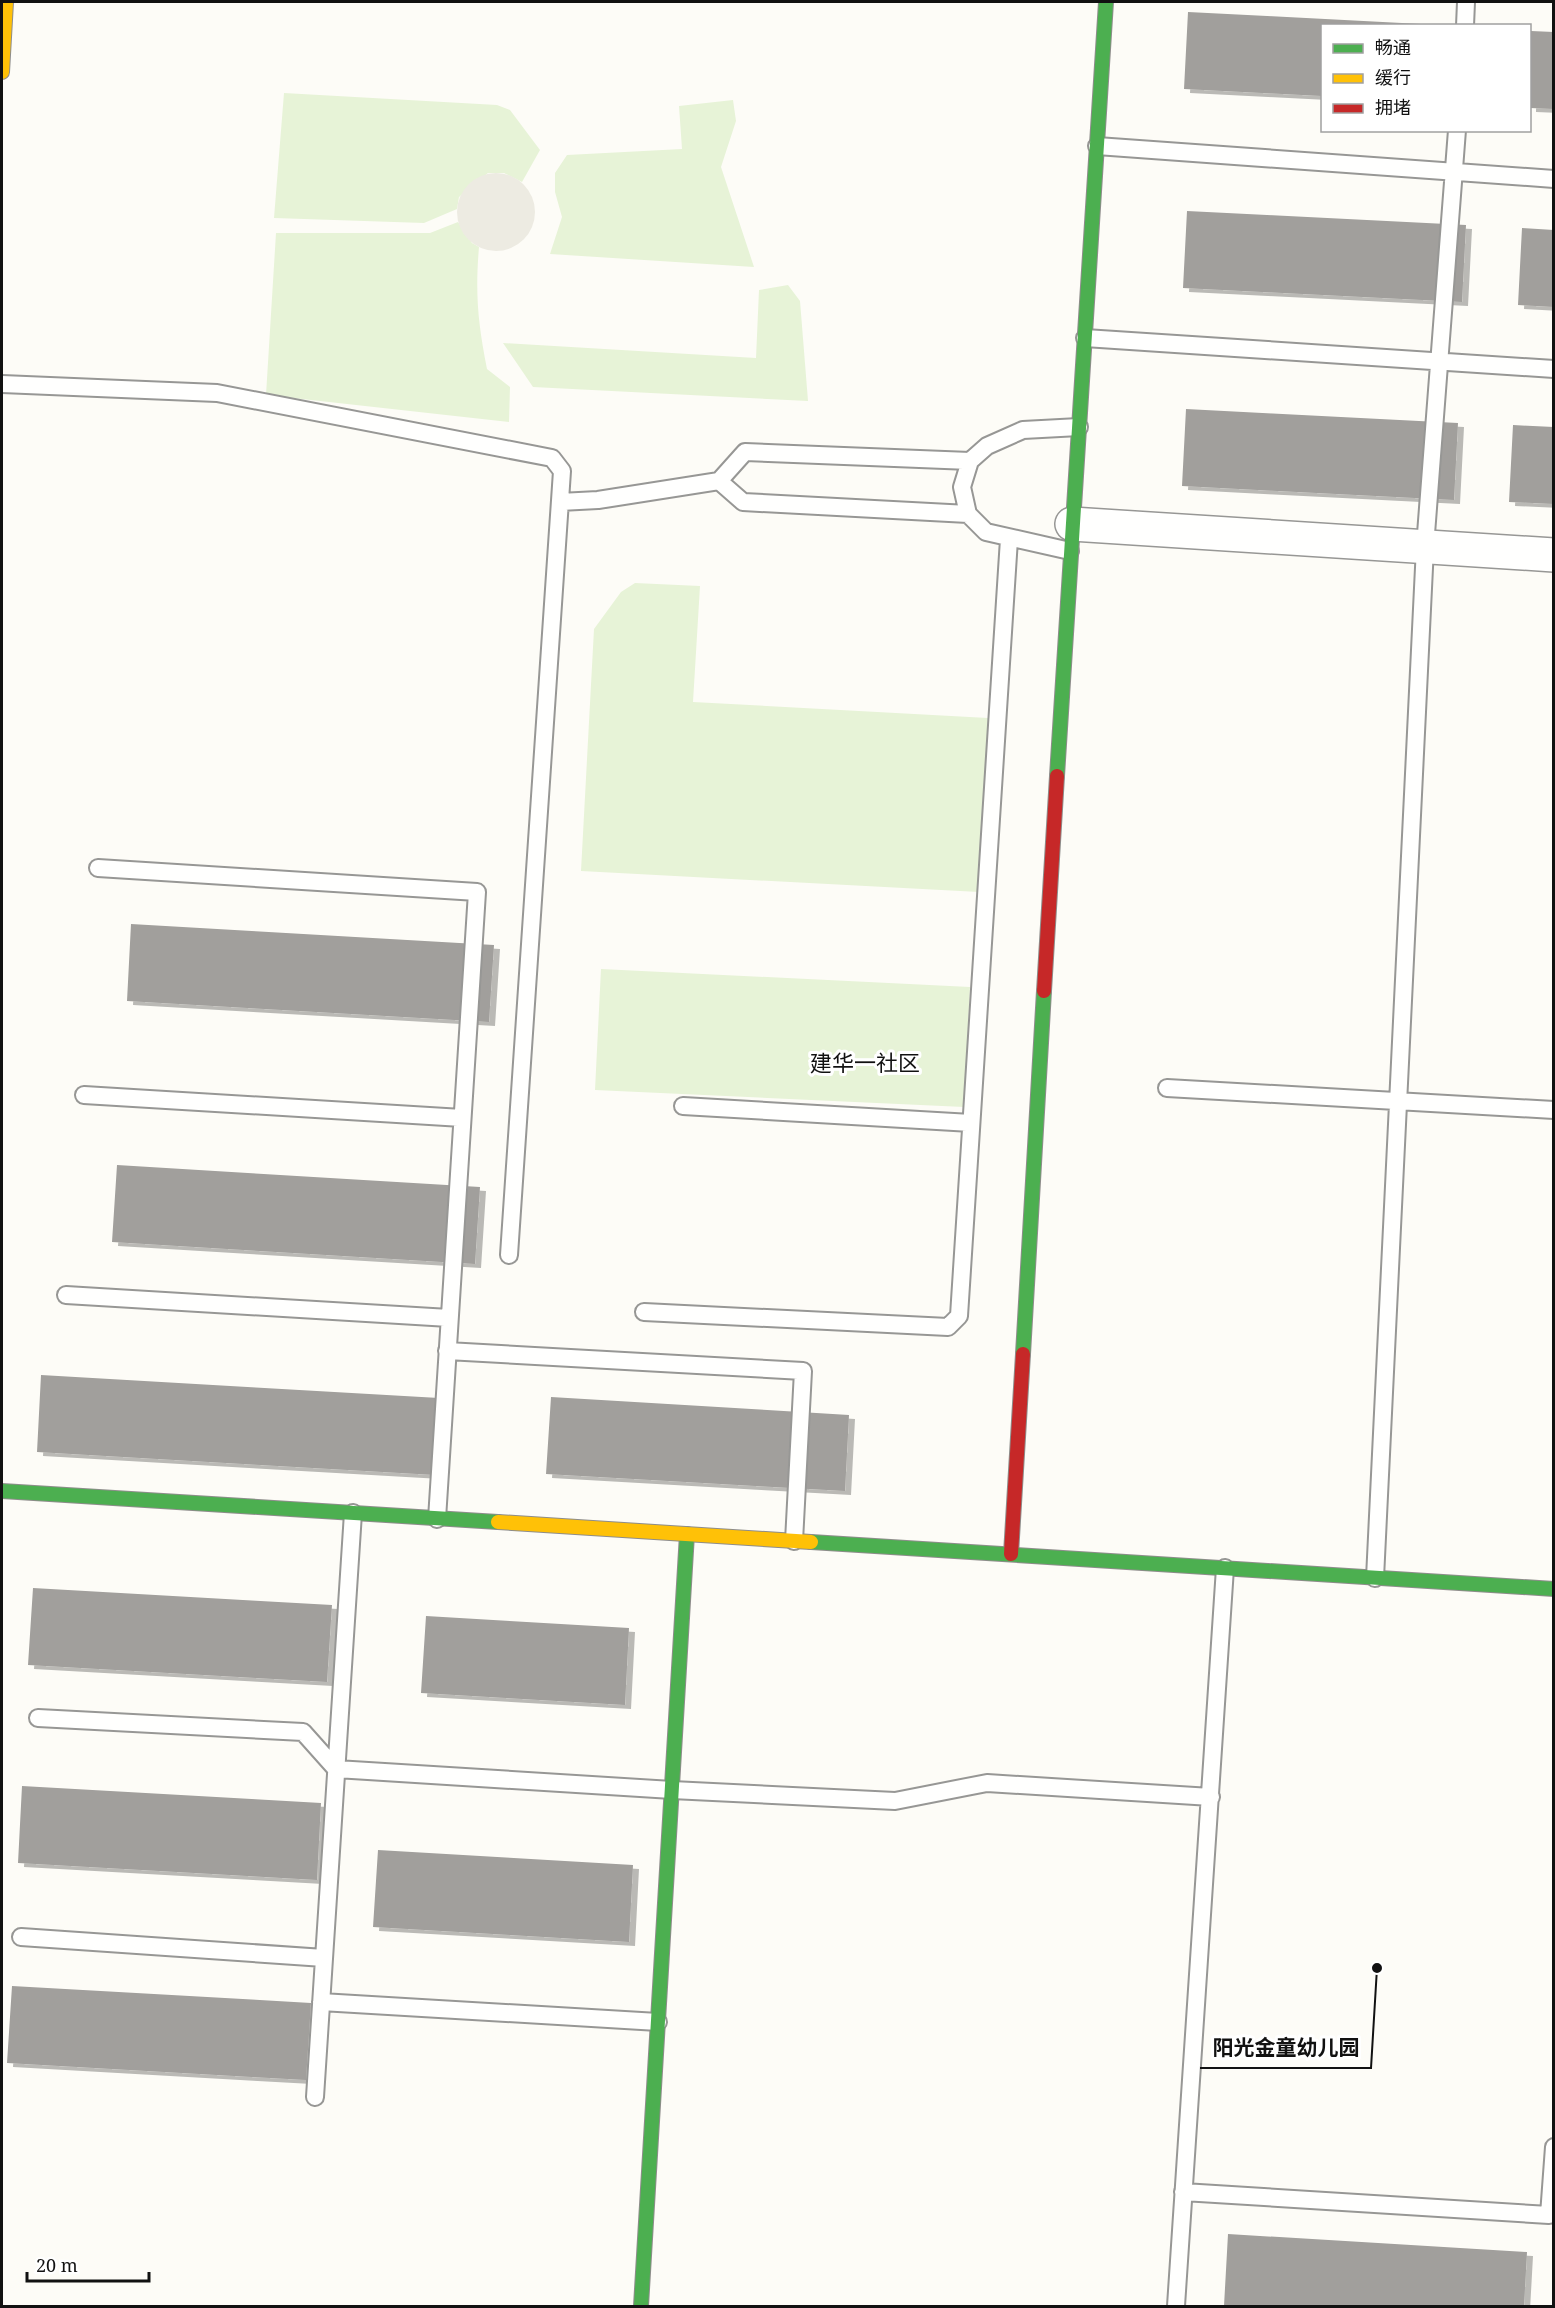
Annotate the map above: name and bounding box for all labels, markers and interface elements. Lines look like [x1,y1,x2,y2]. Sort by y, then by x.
legend [1321,24,1531,132]
text: 畅通 [1375,35,1411,59]
text: 缓行 [1375,65,1411,89]
text: 拥堵 [1375,95,1411,119]
district label: 建华一社区 [810,1047,920,1077]
callout: 阳光金童幼儿园 [1200,2029,1371,2068]
text: 阳光金童幼儿园 [1213,2033,1360,2061]
scale bar [27,2245,148,2283]
text: 20 m [36,2253,78,2277]

